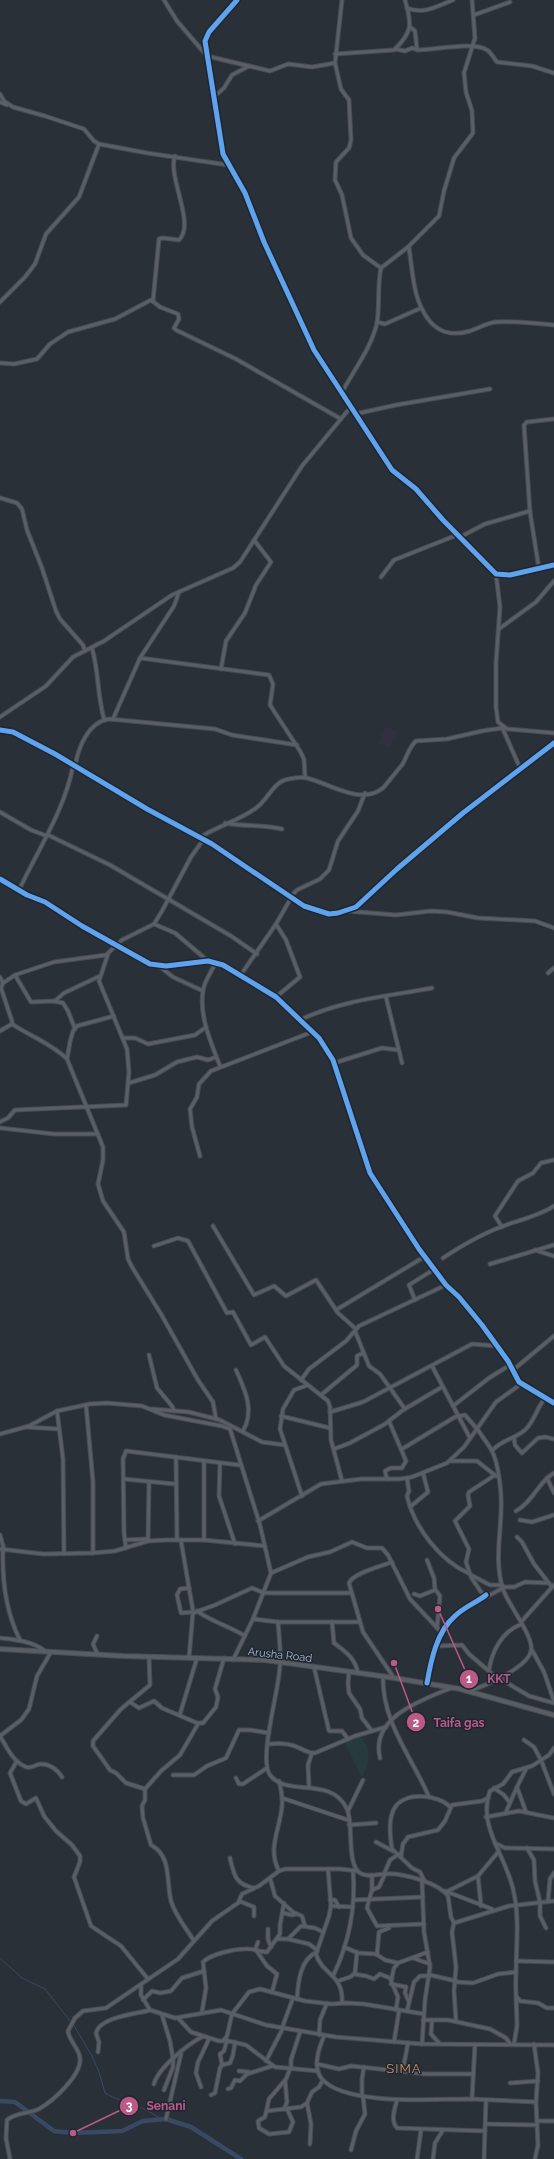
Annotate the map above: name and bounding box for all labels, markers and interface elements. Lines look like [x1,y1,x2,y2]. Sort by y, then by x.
street label: Arusha Road [247,1645,313,1665]
callout: KKT [459,1667,519,1691]
text: 1 [466,1672,472,1686]
text: KKT [487,1672,511,1686]
callout: Taifa gas [406,1710,493,1734]
text: 2 [413,1716,420,1730]
text: Taifa gas [434,1716,485,1730]
district label: SIMA [386,2061,422,2076]
callout: Senani [119,2094,194,2118]
text: 3 [126,2099,133,2113]
text: Senani [147,2099,186,2113]

